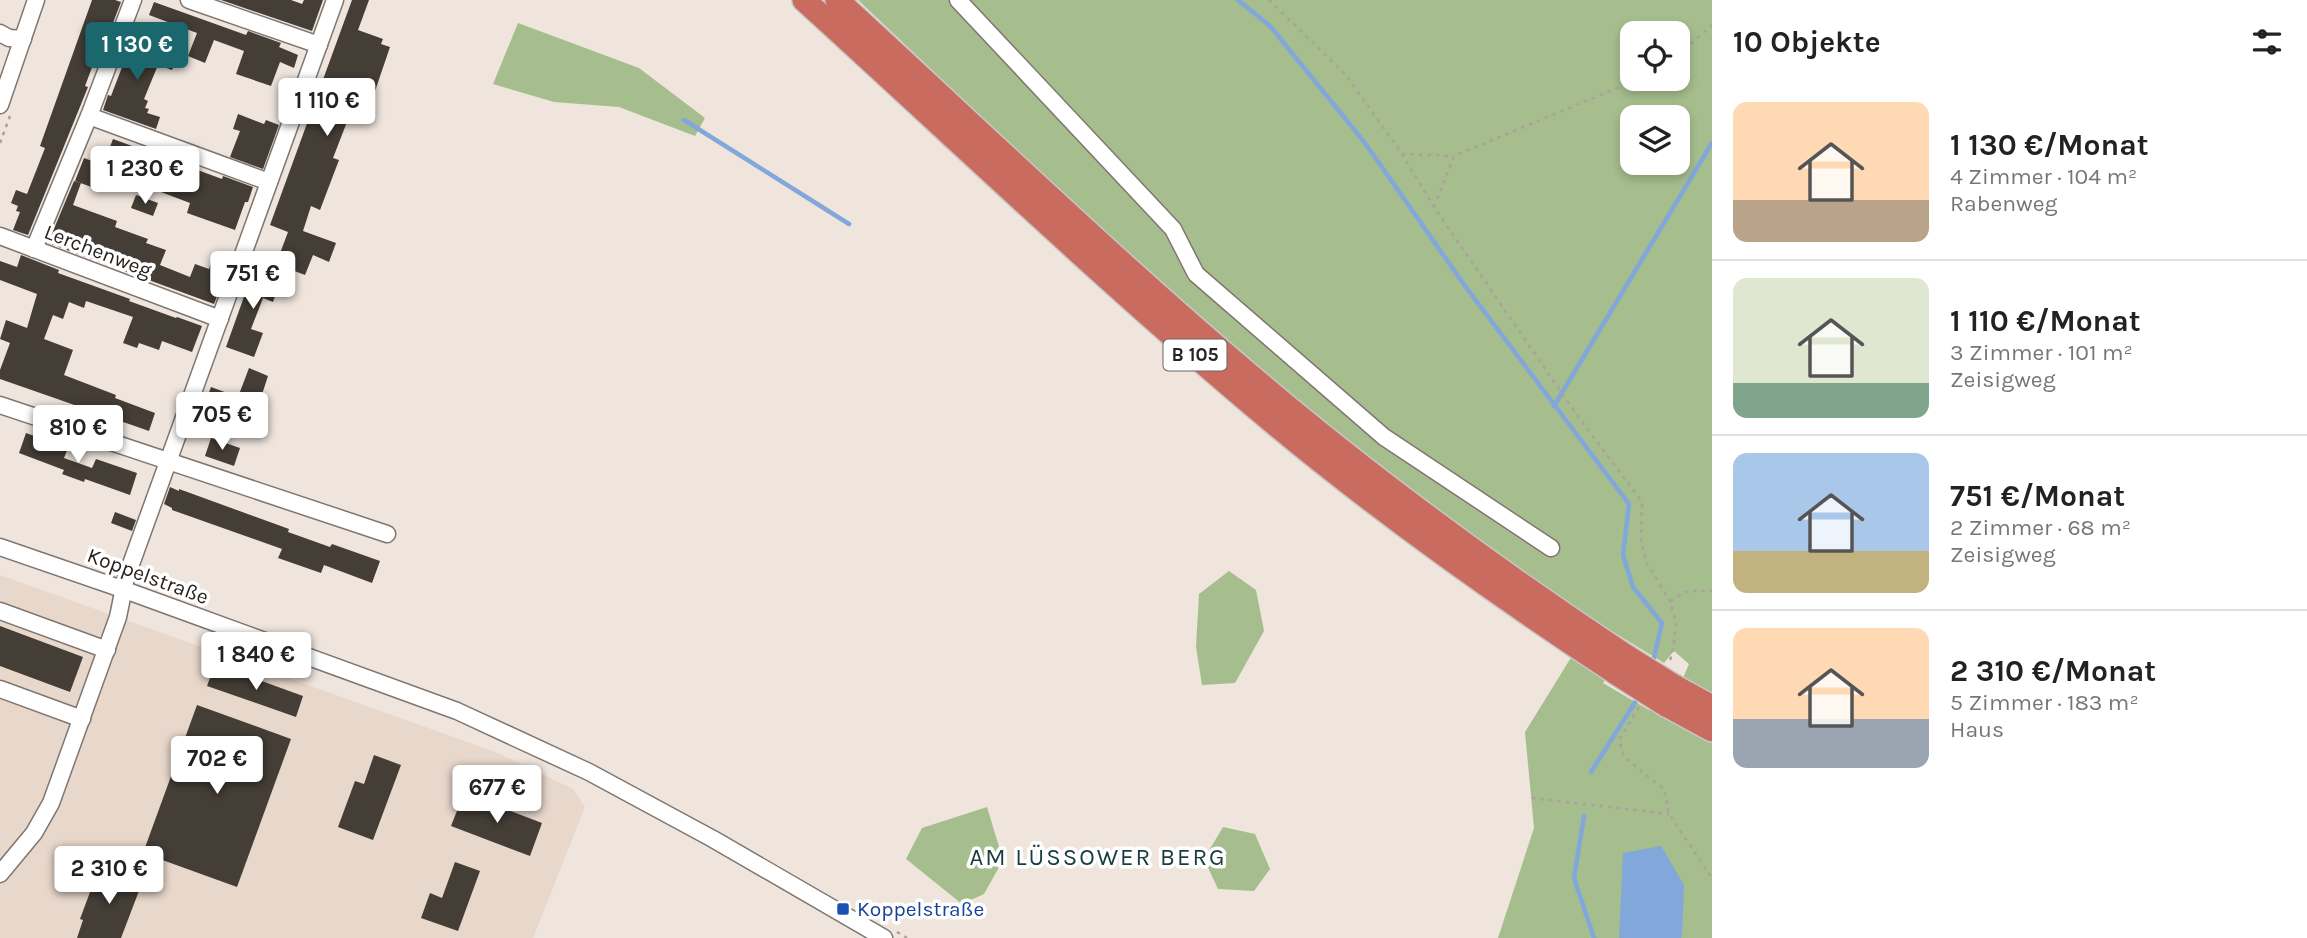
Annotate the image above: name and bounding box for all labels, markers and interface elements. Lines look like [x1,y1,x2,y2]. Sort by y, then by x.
map controls [1620,21,1690,175]
button: locate [1620,21,1690,91]
pin: 1 130 € [72,22,202,82]
icon: filters [2248,23,2286,61]
text: 10 Objekte [1733,24,1881,60]
text: 1 130 € [101,31,173,58]
pin: 1 110 € [262,78,392,138]
text: 1 110 € [294,87,360,114]
button: layers [1620,105,1690,175]
text: 1 130 €/Monat [1950,127,2149,163]
icon: home [1789,130,1873,214]
pin: 1 230 € [80,146,210,206]
text: 1 230 € [106,155,184,182]
text: 4 Zimmer · 104 m² [1950,163,2137,190]
text: Rabenweg [1950,190,2058,217]
street label: Lerchenweg [41,220,155,283]
pin: 751 € [204,252,302,311]
text: 751 € [226,260,280,287]
text: 1 110 €/Monat [1950,303,2141,339]
icon: home [1789,306,1873,390]
text: 3 Zimmer · 101 m² [1950,339,2133,366]
road number: B 105 [1164,340,1226,370]
text: Zeisigweg [1950,366,2056,393]
pin: 705 € [173,392,271,452]
text: 705 € [192,401,252,428]
pin: 810 € [29,406,127,465]
text: 810 € [49,414,107,441]
text: 751 €/Monat [1950,478,2125,514]
icon: home [1789,481,1873,565]
text: 2 Zimmer · 68 m² [1950,514,2131,541]
text: Zeisigweg [1950,541,2056,568]
street label: Koppelstraße [84,543,212,609]
pin: 1 840 € [191,632,321,692]
text: 1 840 € [217,641,295,668]
text: 2 310 €/Monat [1950,653,2156,689]
icon: home [1789,656,1873,740]
text: 5 Zimmer · 183 m² [1950,689,2139,716]
text: Haus [1950,716,2004,743]
pin: 702 € [168,736,266,796]
text: 702 € [187,745,247,772]
pin: 677 € [448,766,546,825]
text: 677 € [468,774,526,801]
district label: AM LÜSSOWER BERG [969,843,1227,871]
pin: 2 310 € [44,846,174,906]
text: 2 310 € [70,855,148,882]
place label: Koppelstraße [857,897,984,921]
marker: Koppelstraße [835,901,851,917]

